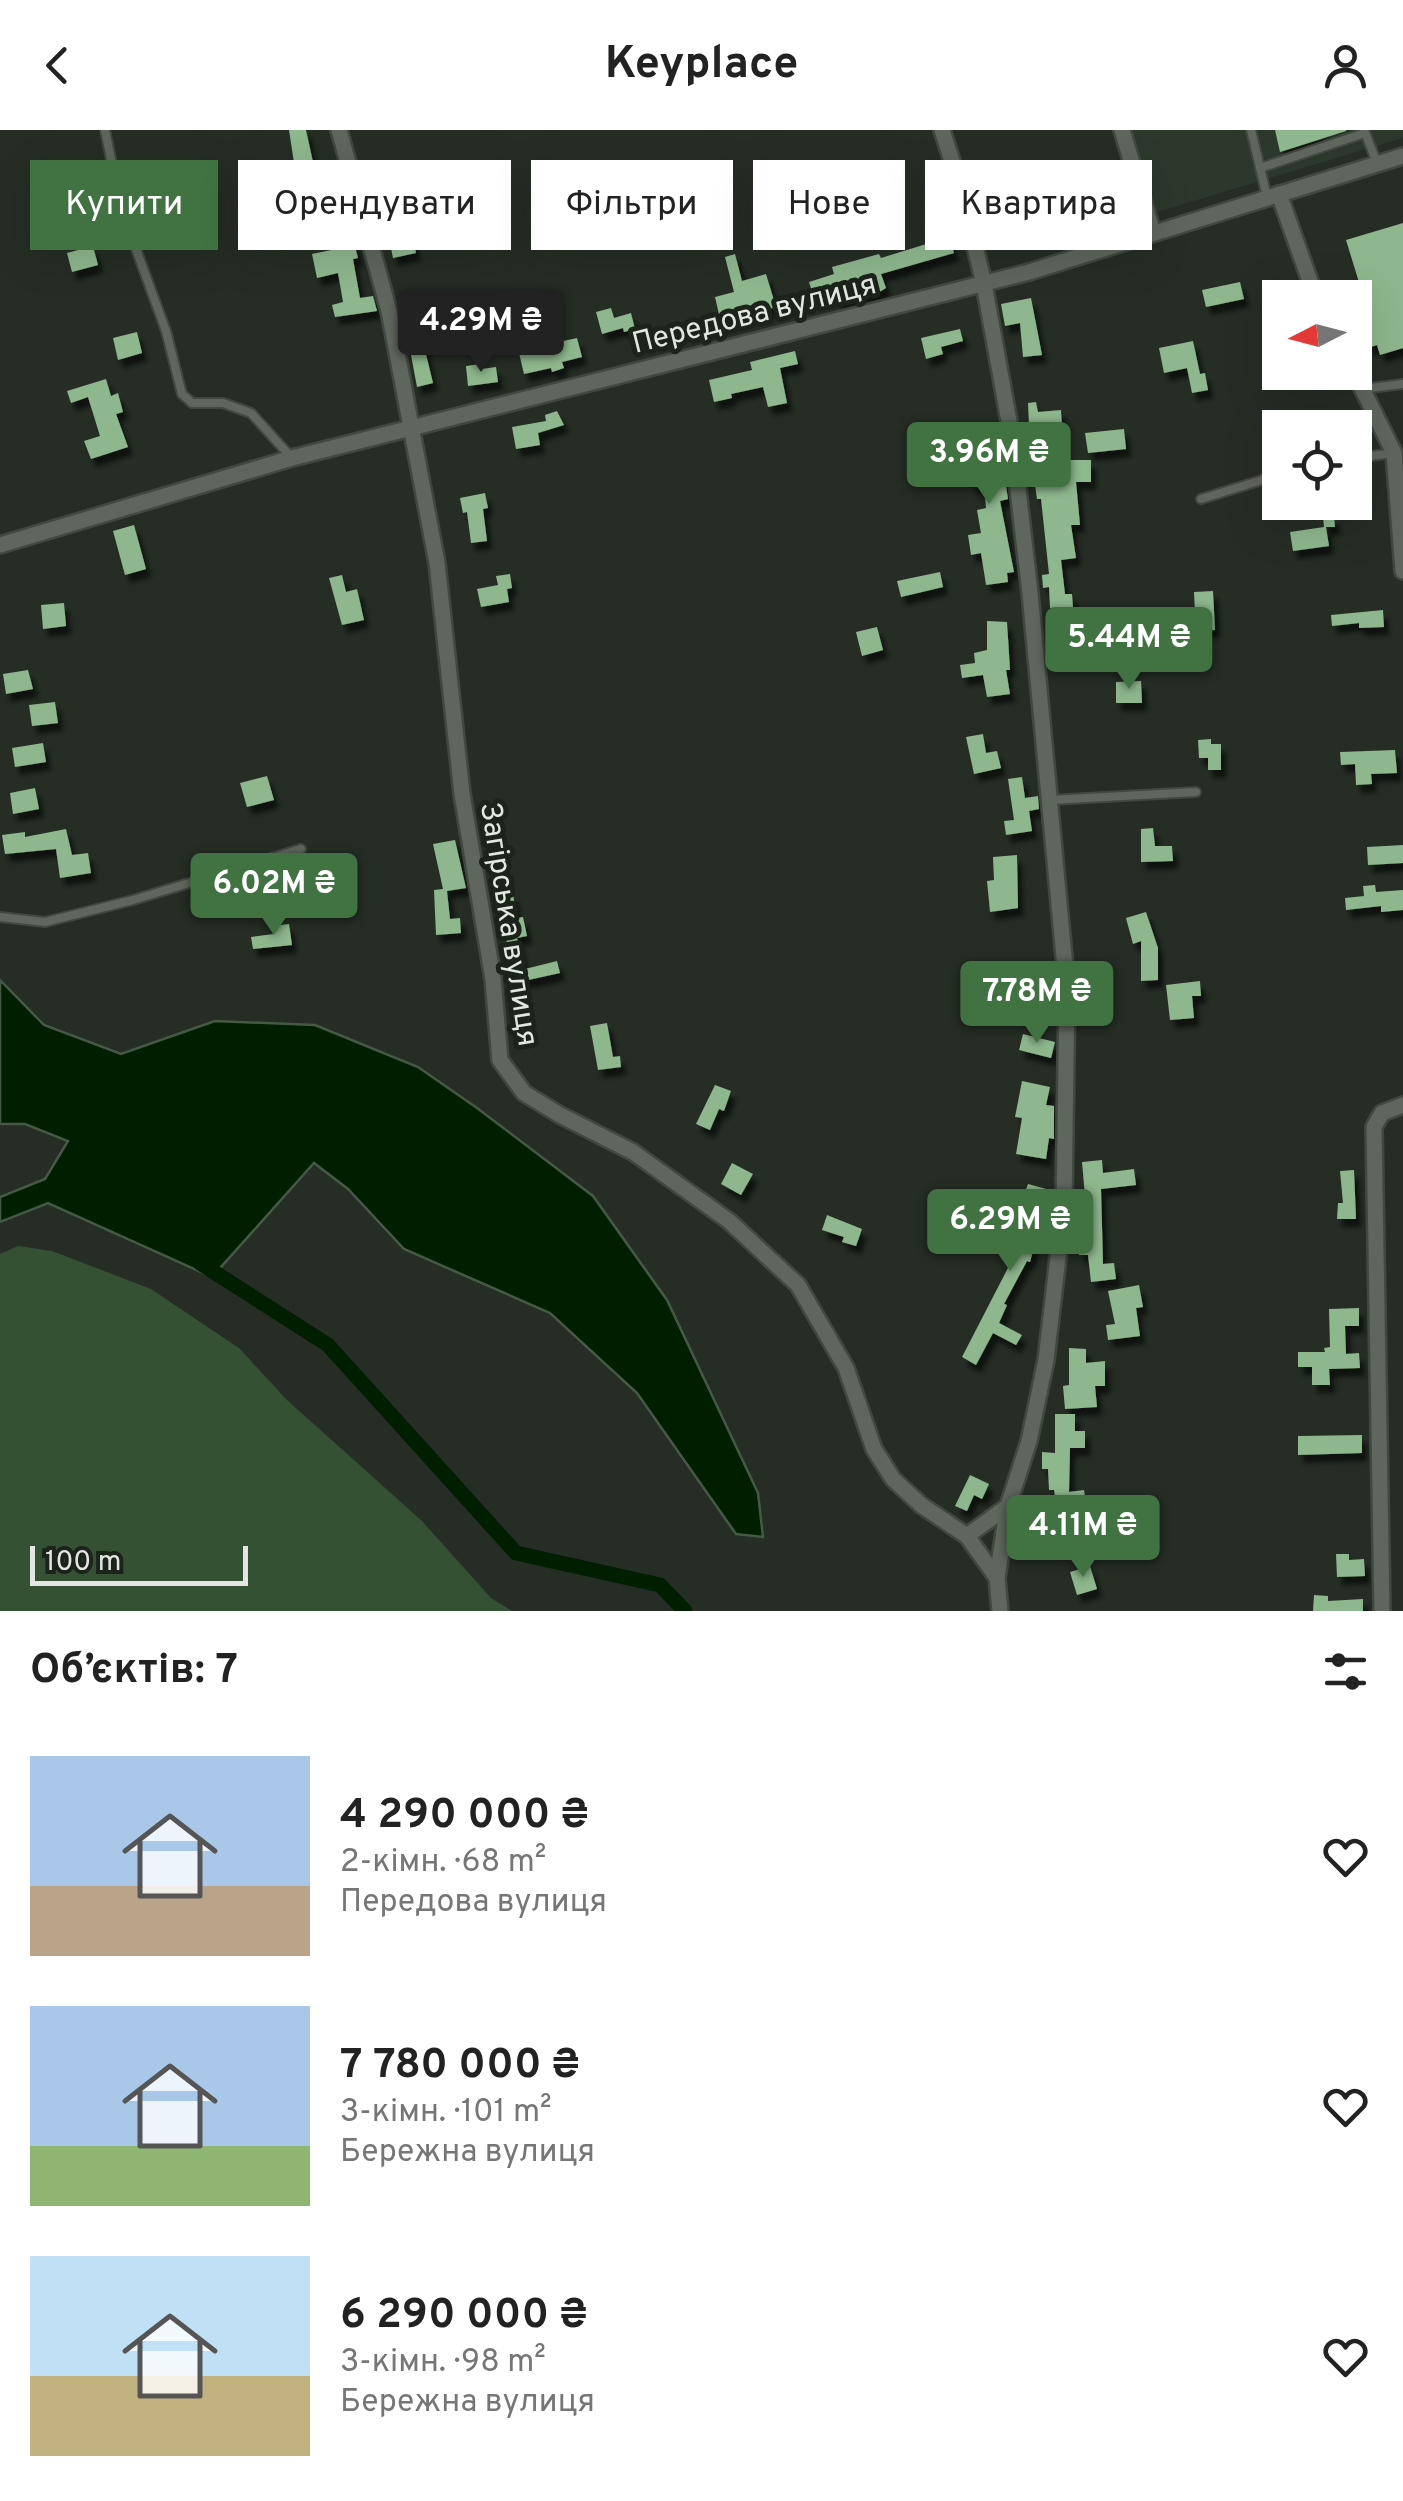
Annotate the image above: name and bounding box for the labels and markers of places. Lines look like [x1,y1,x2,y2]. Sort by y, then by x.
pin: 4.29M ₴ [389,290,573,375]
pin: 3.96M ₴ [897,422,1081,507]
pin: 5.44M ₴ [1037,607,1221,692]
pin: 6.02M ₴ [182,853,366,938]
pin: 7.78M ₴ [945,961,1129,1046]
pin: 6.29M ₴ [918,1189,1102,1274]
pin: 4.11M ₴ [991,1495,1175,1580]

